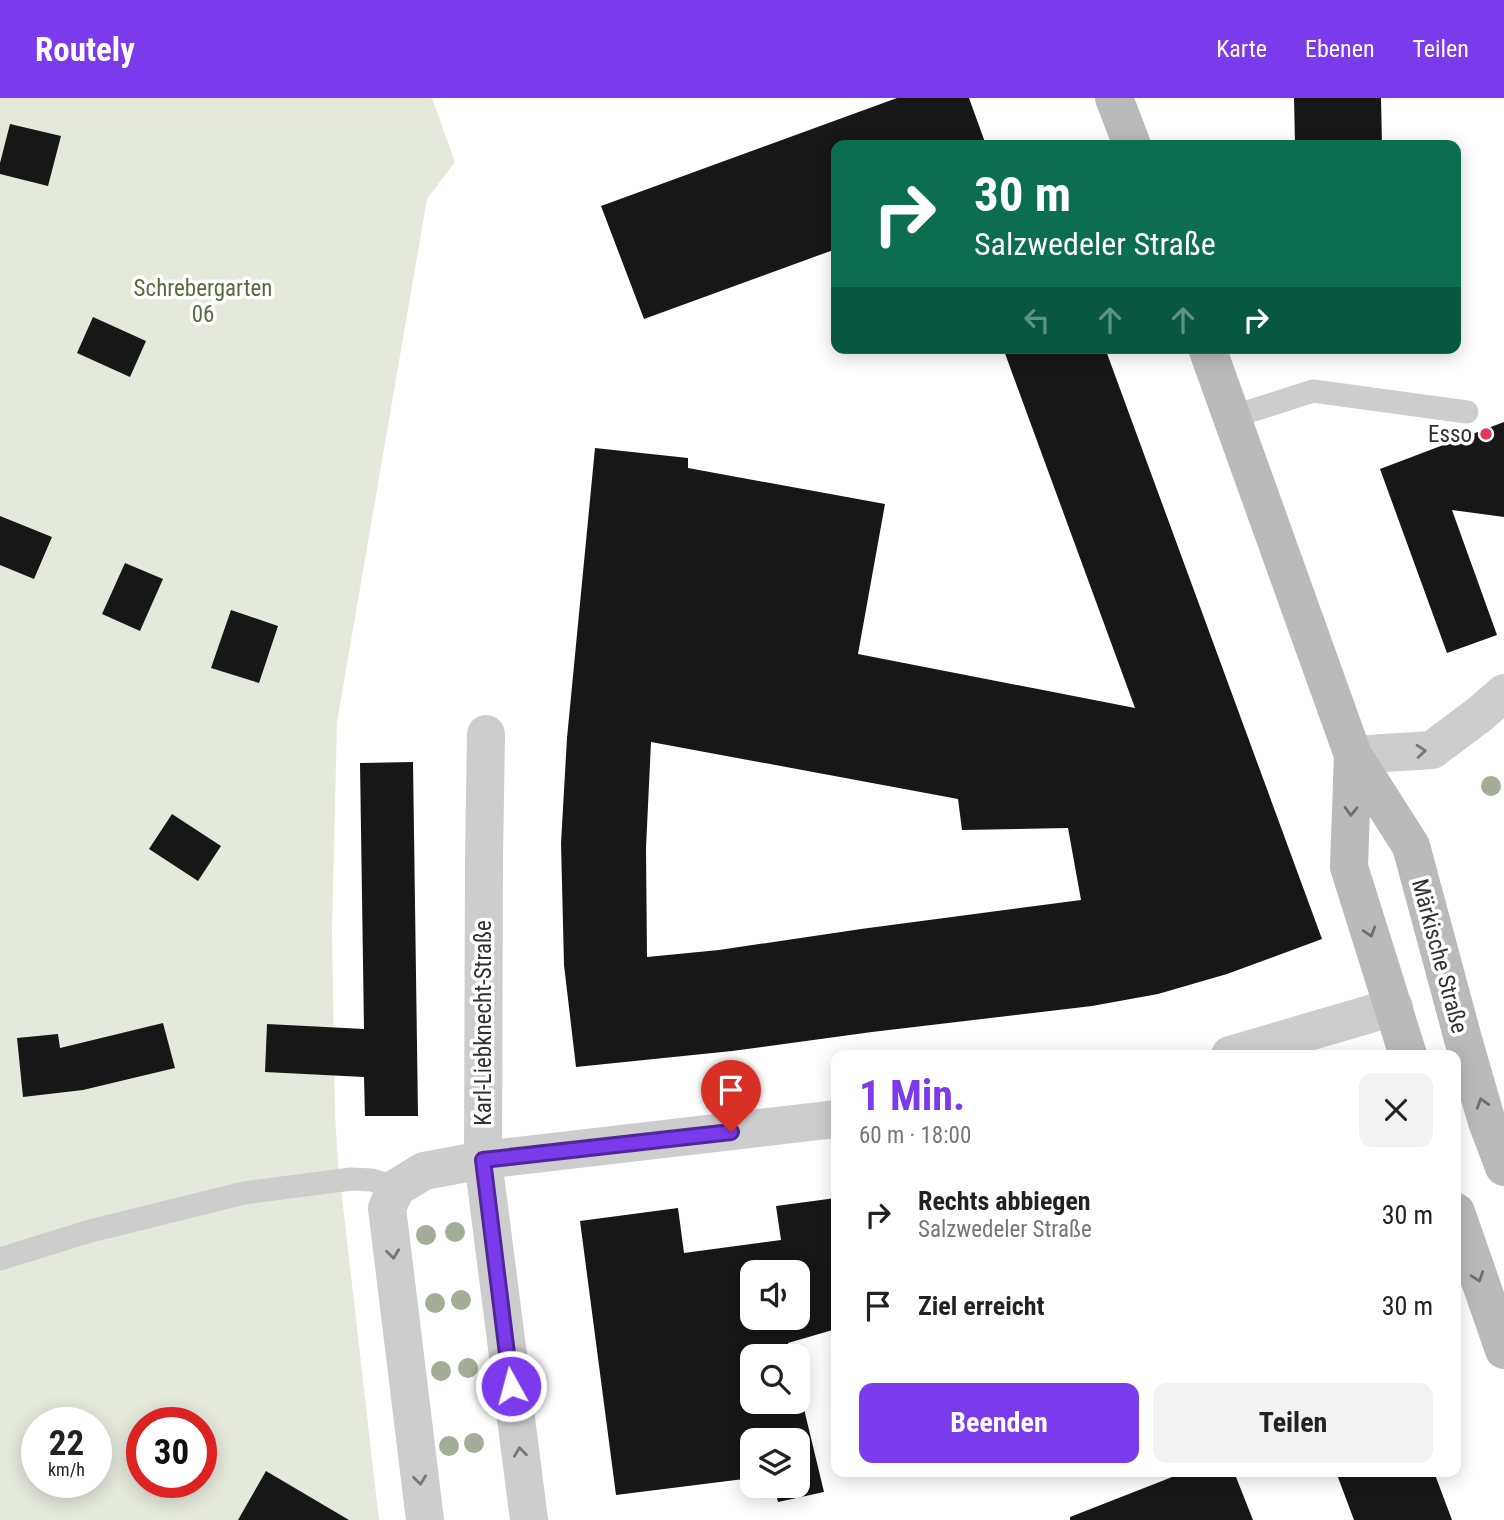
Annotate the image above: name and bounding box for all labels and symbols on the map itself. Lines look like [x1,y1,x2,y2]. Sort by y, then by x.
park label: Schrebergarten 06 [134,275,272,328]
place label: Esso [1428,421,1472,448]
marker: Esso [1478,426,1494,442]
one-way arrow [1416,744,1427,759]
one-way arrow [1344,806,1359,817]
street label: Märkische Straße [1406,876,1473,1036]
street label: Karl-Liebknecht-Straße [470,920,497,1126]
one-way arrow [1361,926,1376,938]
pin [701,1060,761,1132]
one-way arrow [1475,1097,1490,1109]
one-way arrow [385,1248,400,1260]
one-way arrow [1470,1270,1484,1282]
position arrow [474,1349,548,1423]
speed limit sign: 30 [126,1407,217,1498]
one-way arrow [512,1446,527,1458]
one-way arrow [412,1474,427,1486]

